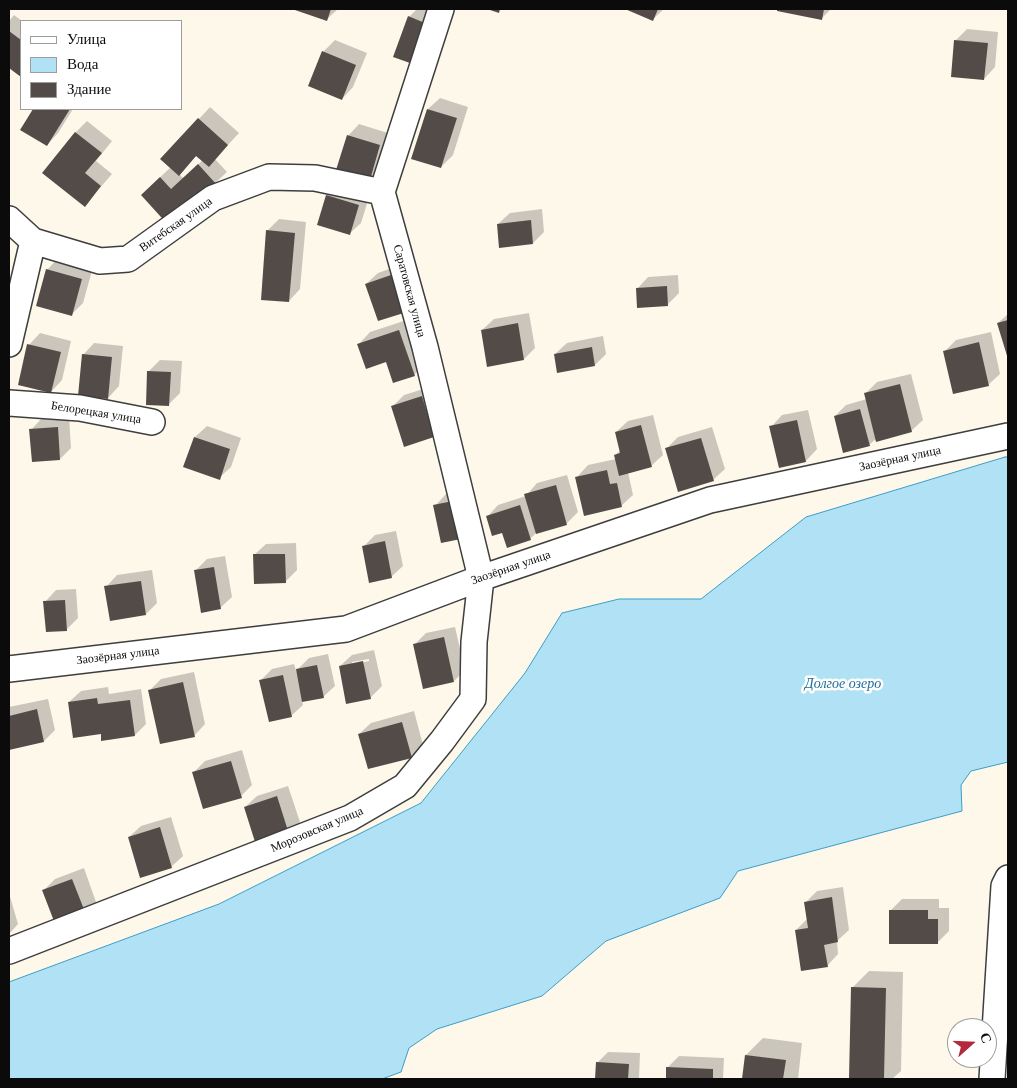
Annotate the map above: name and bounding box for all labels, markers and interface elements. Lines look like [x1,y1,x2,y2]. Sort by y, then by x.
legend [20,20,182,110]
text: Улица [67,31,106,47]
text: Вода [67,56,98,72]
text: Здание [67,81,111,97]
street label: Витебская улица [137,195,215,255]
street label: Саратовская улица [390,243,428,339]
street label: Белорецкая улица [50,399,142,427]
street label: Заозёрная улица [858,443,942,475]
street label: Заозёрная улица [469,548,553,588]
street label: Заозёрная улица [76,644,160,668]
water label: Долгое озеро [805,676,881,692]
street label: Морозовская улица [269,804,365,856]
north arrow [947,1018,997,1068]
text: С [977,1031,994,1045]

